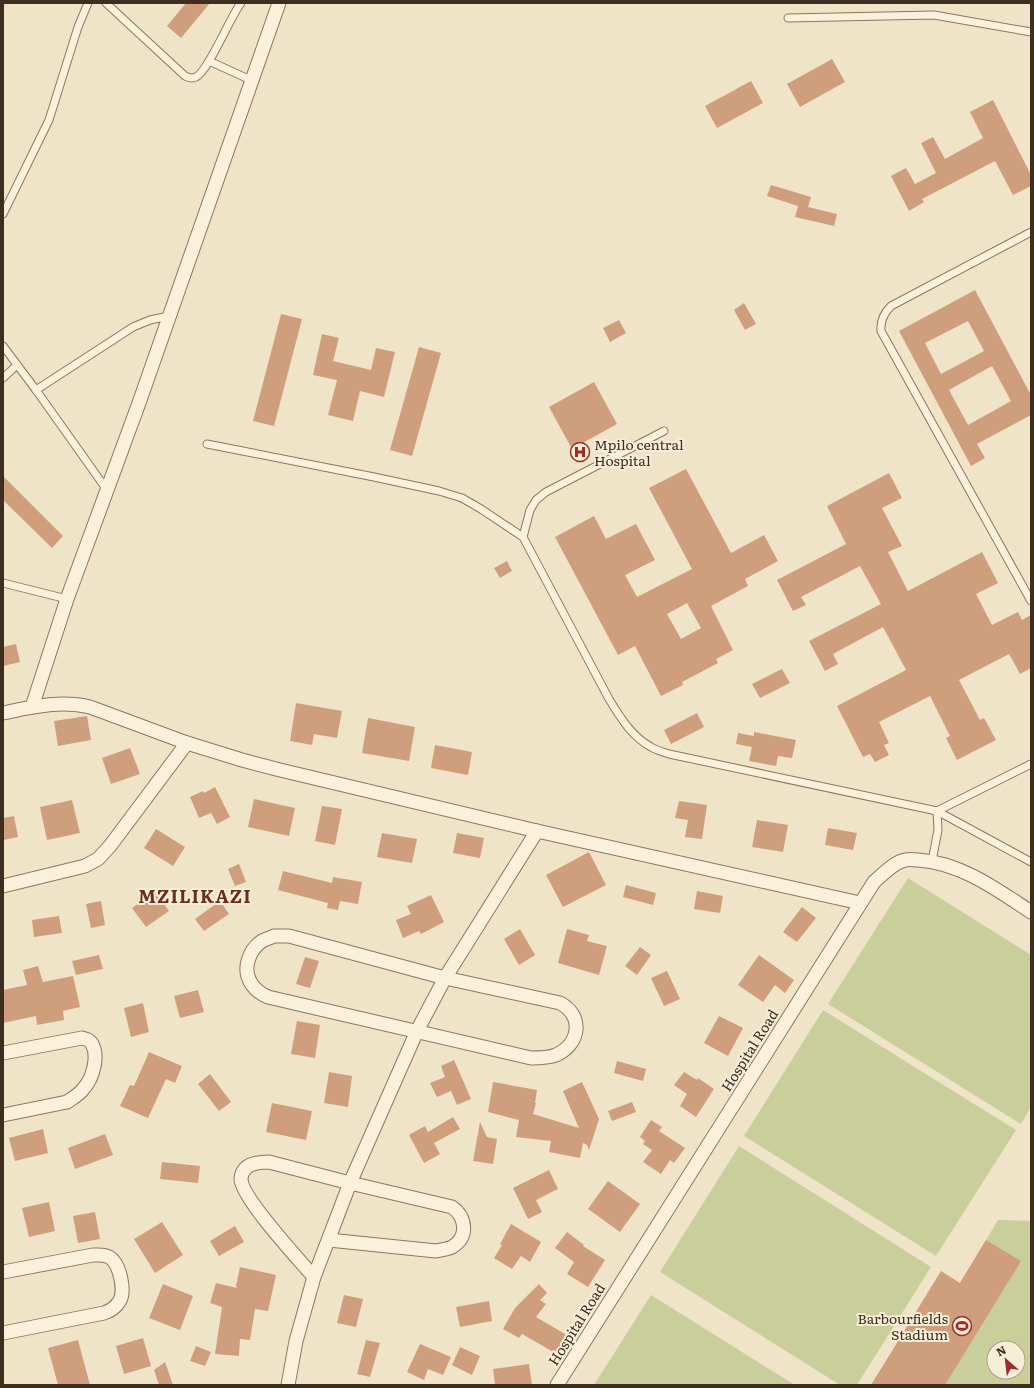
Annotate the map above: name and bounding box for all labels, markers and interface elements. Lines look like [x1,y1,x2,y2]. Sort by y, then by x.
place label: Mpilo central Hospital [594,434,684,470]
hospital icon: Mpilo central Hospital [569,441,591,463]
district label: MZILIKAZI [138,882,252,909]
street label: Hospital Road [716,1005,782,1095]
street label: Hospital Road [543,1279,609,1369]
place label: Barbourfields Stadium [857,1308,948,1344]
sports icon: Barbourfields Stadium [951,1315,973,1337]
north arrow [986,1340,1026,1380]
text: N [993,1341,1009,1360]

